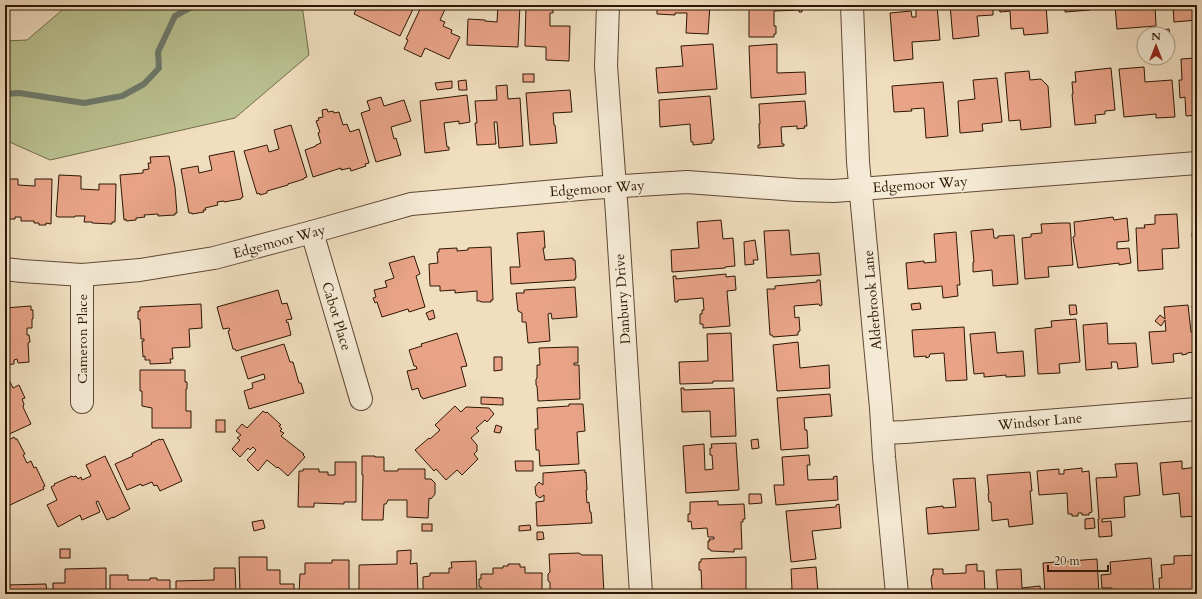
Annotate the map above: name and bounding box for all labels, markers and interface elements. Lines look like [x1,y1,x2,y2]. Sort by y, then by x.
north arrow [1136,26,1176,66]
text: N [1151,29,1161,44]
street label: Edgemoor Way [872,172,969,197]
street label: Edgemoor Way [549,176,646,201]
street label: Edgemoor Way [231,220,328,263]
street label: Alderbrook Lane [859,249,886,351]
street label: Danbury Drive [610,253,635,345]
street label: Cabot Place [317,280,356,353]
street label: Cameron Place [73,294,92,384]
street label: Windsor Lane [996,408,1083,435]
scale bar [1048,547,1108,573]
text: 20 m [1054,553,1081,569]

